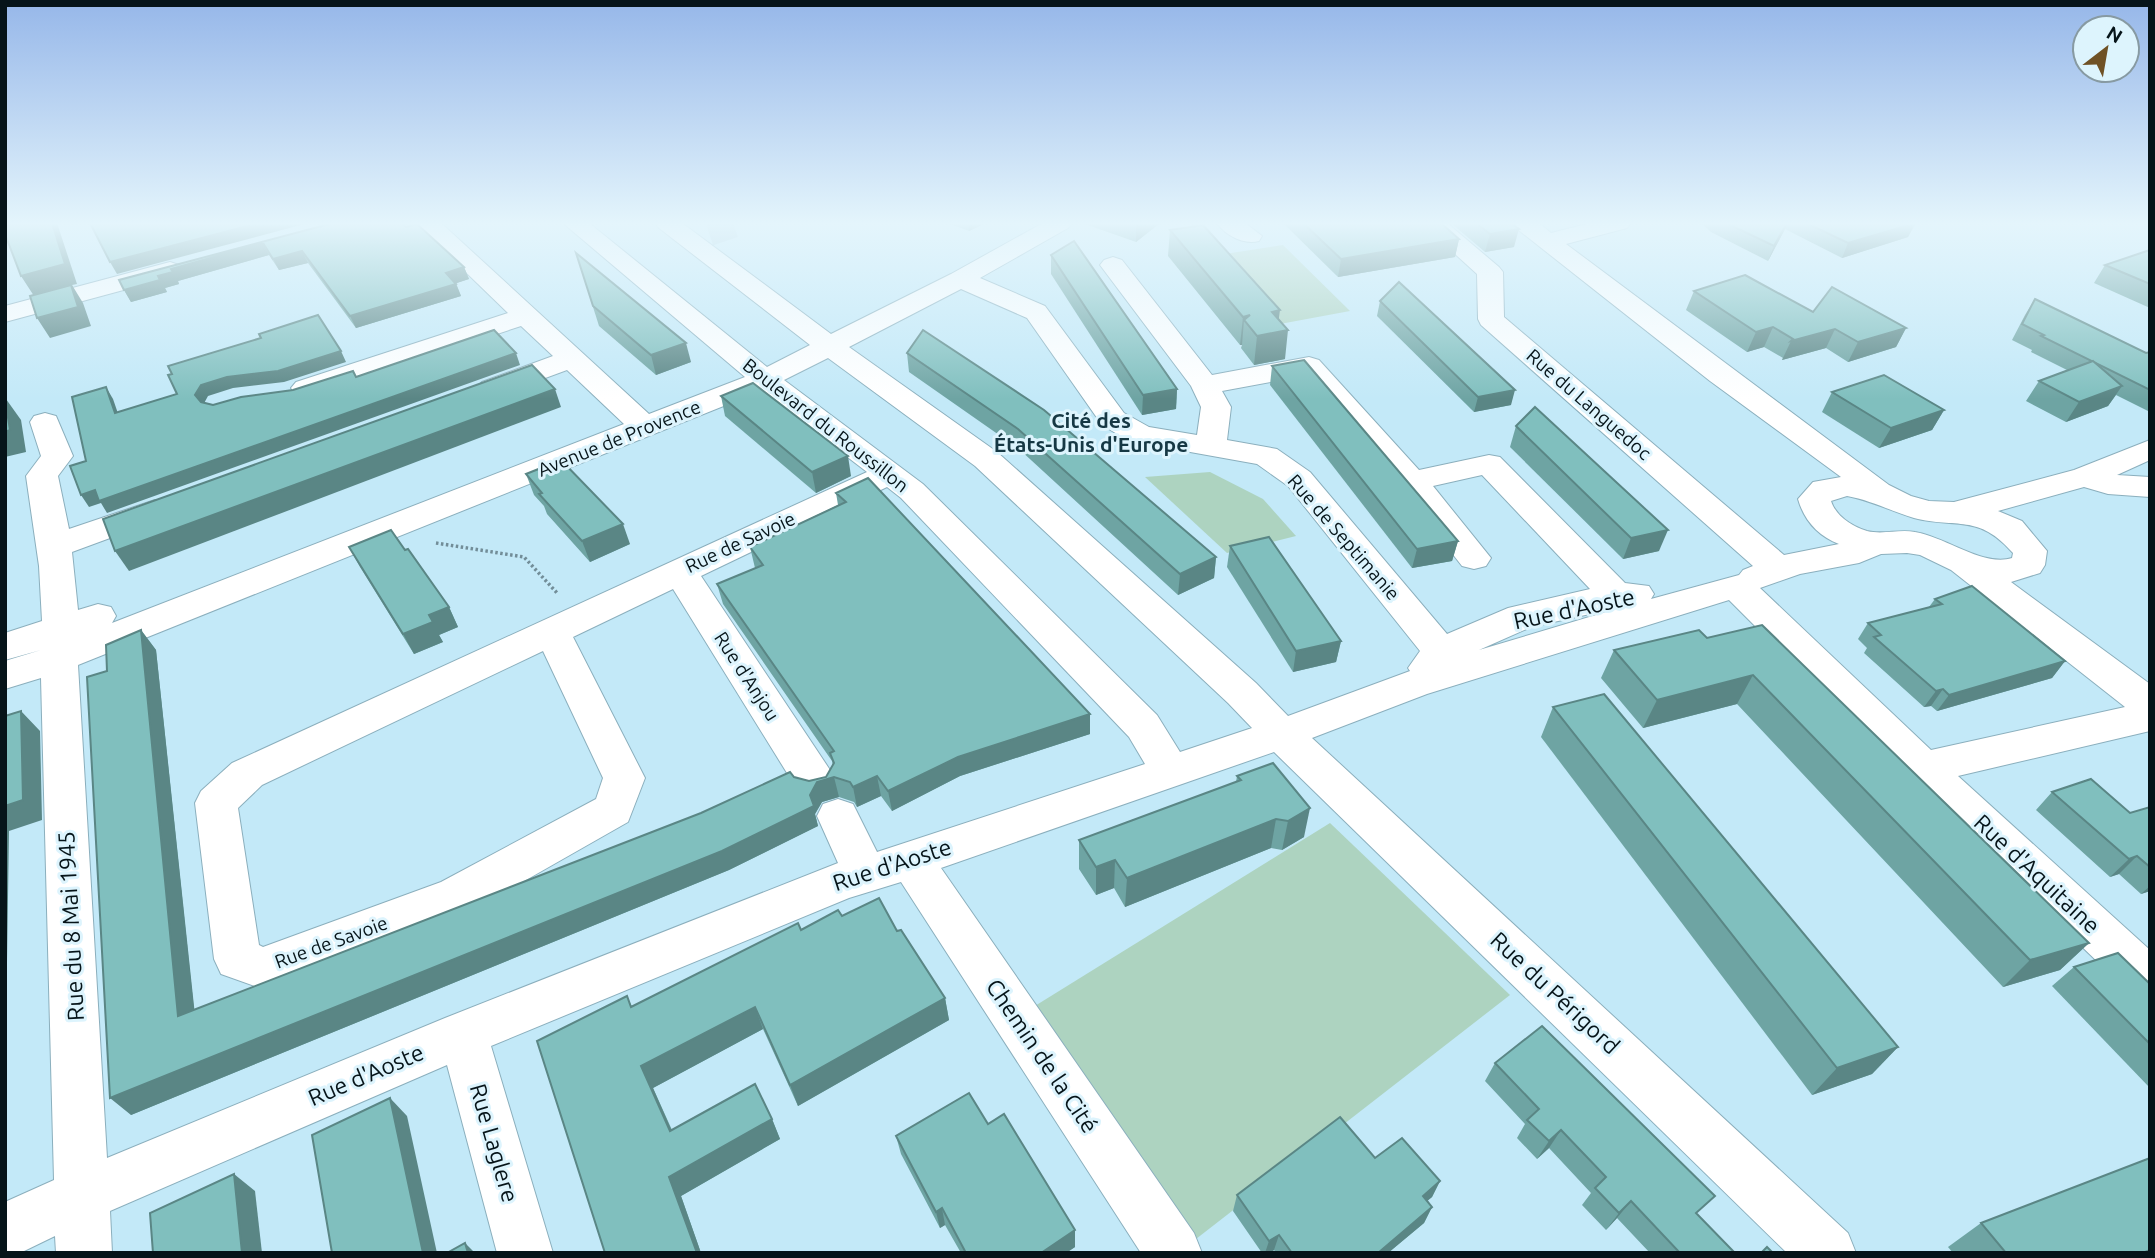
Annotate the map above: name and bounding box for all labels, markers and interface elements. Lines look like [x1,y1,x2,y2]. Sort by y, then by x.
north arrow [2071,14,2141,84]
text: N [2103,21,2127,48]
street label: Rue du Languedoc [1522,344,1656,464]
street label: Boulevard du Roussillon [739,353,913,497]
street label: Avenue de Provence [534,395,704,481]
district label: Cité des États-Unis d'Europe [994,408,1188,456]
street label: Rue de Septimanie [1283,470,1405,604]
street label: Rue de Savoie [682,507,798,577]
street label: Rue d'Aoste [1511,583,1637,634]
street label: Rue d'Anjou [710,627,784,725]
street label: Rue d'Aquitaine [1969,809,2105,938]
street label: Rue du 8 Mai 1945 [53,830,88,1022]
street label: Rue d'Aoste [830,834,954,895]
street label: Rue de Savoie [271,911,391,973]
street label: Rue du Périgord [1486,927,1625,1059]
street label: Chemin de la Cité [982,974,1103,1137]
street label: Rue d'Aoste [304,1039,427,1110]
street label: Rue Laglere [466,1081,523,1205]

